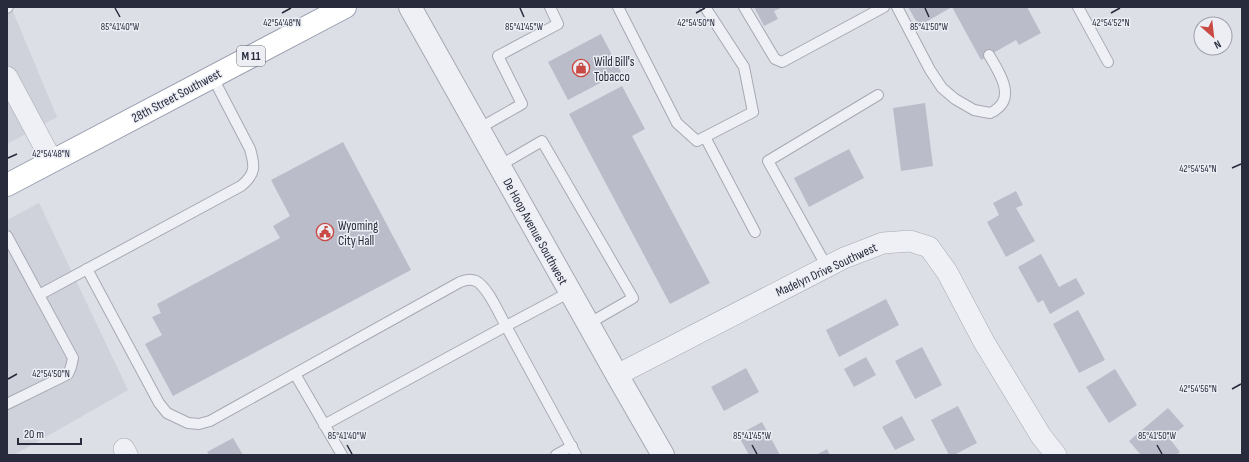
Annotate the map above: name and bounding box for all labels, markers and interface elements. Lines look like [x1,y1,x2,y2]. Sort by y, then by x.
north arrow [1193,16,1233,56]
text: 42°54'48"N [263,17,301,29]
text: 42°54'50"N [677,17,715,29]
text: 42°54'52"N [1092,17,1130,29]
text: 85°41'40"W [101,21,140,33]
text: 85°41'45"W [505,21,543,33]
text: 85°41'50"W [910,21,949,33]
text: N [1212,37,1223,52]
road number: M 11 [237,46,265,66]
place label: Wild Bill's Tobacco [594,54,635,85]
shop icon: Wild Bill's Tobacco [571,58,591,78]
street label: 28th Street Southwest [129,66,224,126]
text: 42°54'48"N [32,148,70,160]
text: 42°54'54"N [1179,163,1217,175]
street label: De Hoop Avenue Southwest [499,175,571,288]
place label: Wyoming City Hall [338,218,378,249]
public building icon: Wyoming City Hall [315,222,335,242]
street label: Madelyn Drive Southwest [773,239,880,300]
text: 42°54'50"N [32,368,70,380]
text: 42°54'56"N [1179,383,1217,395]
scale bar [18,420,81,446]
text: 20 m [24,427,44,442]
text: 85°41'40"W [328,430,367,442]
text: 85°41'45"W [733,430,771,442]
text: 85°41'50"W [1138,430,1177,442]

